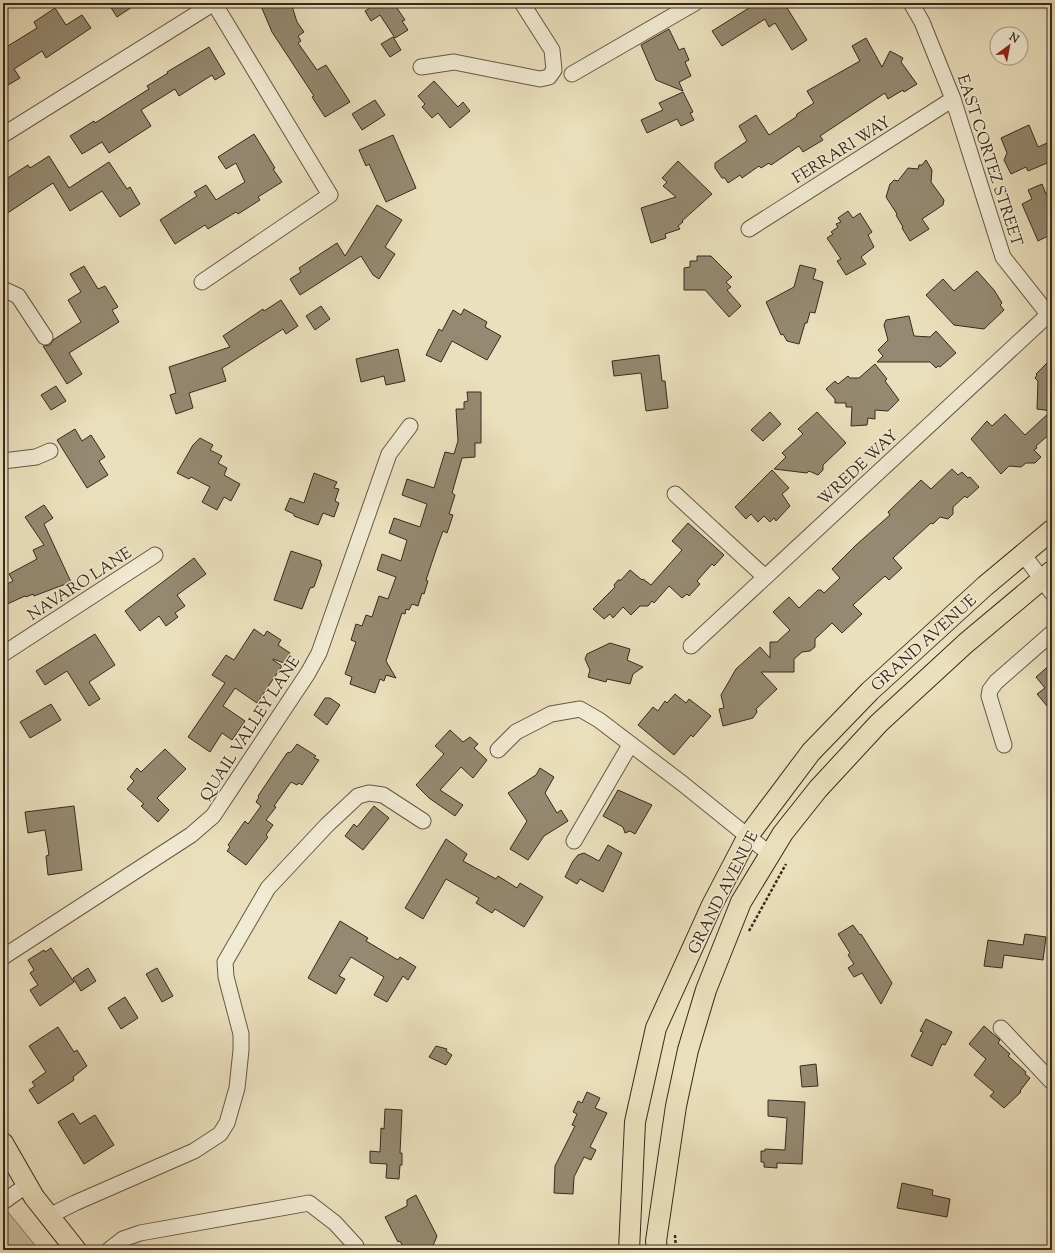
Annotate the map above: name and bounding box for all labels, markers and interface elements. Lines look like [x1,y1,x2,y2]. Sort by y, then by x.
north arrow [989,26,1029,66]
text: N [1005,29,1022,48]
street label: EAST CORTEZ STREET [950,72,1027,250]
street label: FERRARI WAY [789,111,897,191]
street label: WREDE WAY [813,425,904,512]
street label: NAVARO LANE [24,543,137,627]
street label: GRAND AVENUE [867,590,983,698]
street label: QUAIL VALLEY LANE [195,652,307,807]
street label: GRAND AVENUE [683,827,765,959]

